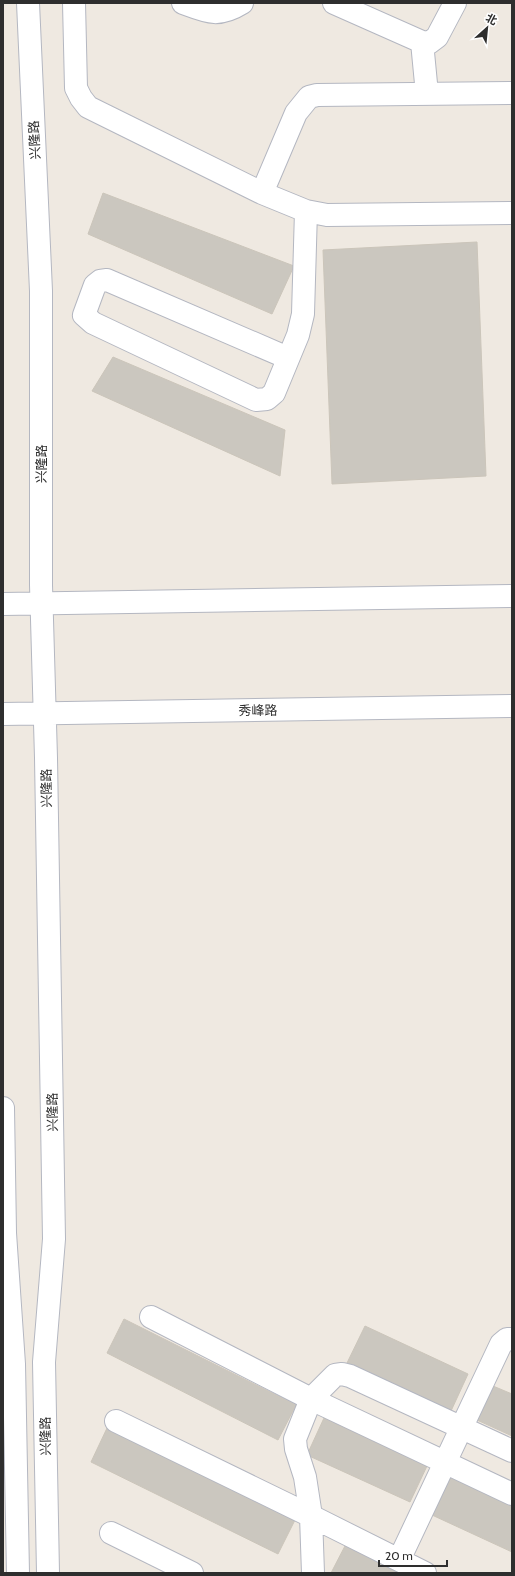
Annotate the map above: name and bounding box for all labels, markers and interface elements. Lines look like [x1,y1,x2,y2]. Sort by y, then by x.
north arrow [467,8,507,48]
text: 北 [483,10,500,28]
street label: 兴隆路 [25,120,43,160]
street label: 兴隆路 [33,444,49,484]
street label: 秀峰路 [238,702,278,718]
street label: 兴隆路 [38,768,54,808]
street label: 兴隆路 [44,1092,60,1132]
street label: 兴隆路 [37,1416,53,1456]
scale bar [379,1542,447,1568]
text: 20 m [385,1548,413,1563]

